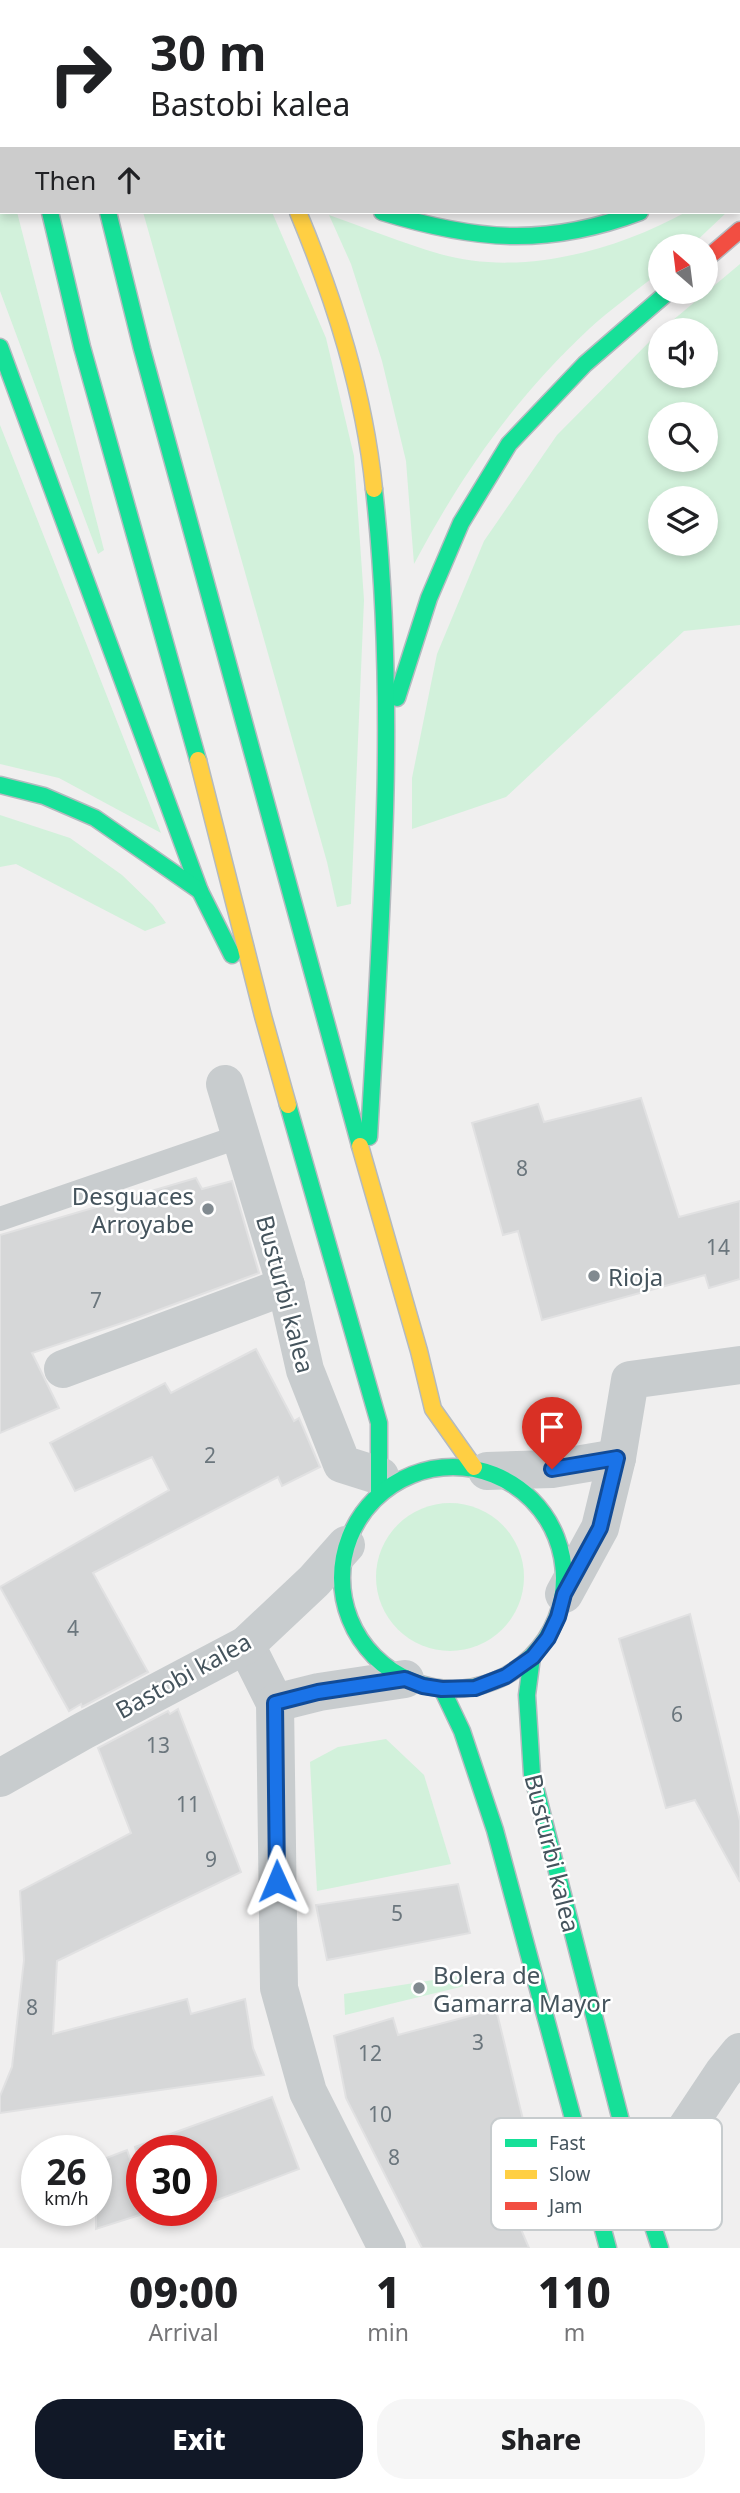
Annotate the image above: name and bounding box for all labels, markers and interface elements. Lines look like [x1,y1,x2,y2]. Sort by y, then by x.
text: 30 m [150,19,267,85]
icon: right [35,28,126,119]
text: Bastobi kalea [150,82,351,125]
icon: ahead [110,161,148,199]
text: Then [35,162,96,198]
north arrow [648,234,718,304]
map controls [648,234,718,556]
button: sound [648,318,718,388]
button: search [648,402,718,472]
button: layers [648,486,718,556]
house number: 8 [516,1154,528,1182]
place label: Desguaces Arroyabe [72,1179,194,1240]
marker: Desguaces Arroyabe [200,1201,216,1217]
street label: Busturbi kalea [249,1211,323,1377]
house number: 14 [706,1233,730,1261]
place label: Rioja [608,1260,663,1293]
marker: Rioja [586,1268,602,1284]
house number: 7 [90,1286,102,1314]
pin [522,1397,582,1469]
icon: arrive [533,1408,571,1446]
house number: 2 [204,1441,216,1469]
house number: 4 [67,1614,79,1642]
street label: Bastobi kalea [109,1624,257,1726]
house number: 6 [671,1700,683,1728]
house number: 13 [146,1731,170,1759]
street label: Busturbi kalea [517,1770,589,1936]
house number: 11 [176,1790,200,1818]
position arrow [240,1844,314,1918]
house number: 9 [205,1845,217,1873]
house number: 5 [391,1899,403,1927]
place label: Bolera de Gamarra Mayor [433,1958,611,2019]
marker: Bolera de Gamarra Mayor [411,1980,427,1996]
house number: 8 [26,1993,38,2021]
house number: 3 [472,2028,484,2056]
house number: 12 [358,2039,382,2067]
house number: 10 [368,2100,392,2128]
legend [491,2118,722,2230]
text: Fast [549,2130,586,2156]
speed limit sign: 30 [126,2135,217,2226]
house number: 8 [388,2143,400,2171]
text: 26 [46,2148,87,2195]
text: Slow [549,2161,590,2187]
text: km/h [44,2186,89,2210]
text: Jam [547,2193,583,2219]
text: 09:00 [129,2263,238,2320]
text: 1 [376,2263,400,2320]
text: 110 [538,2263,611,2320]
text: Arrival [149,2316,219,2348]
text: min [367,2316,409,2348]
text: m [564,2316,585,2348]
button: Exit [35,2399,363,2479]
button: Share [377,2399,705,2479]

